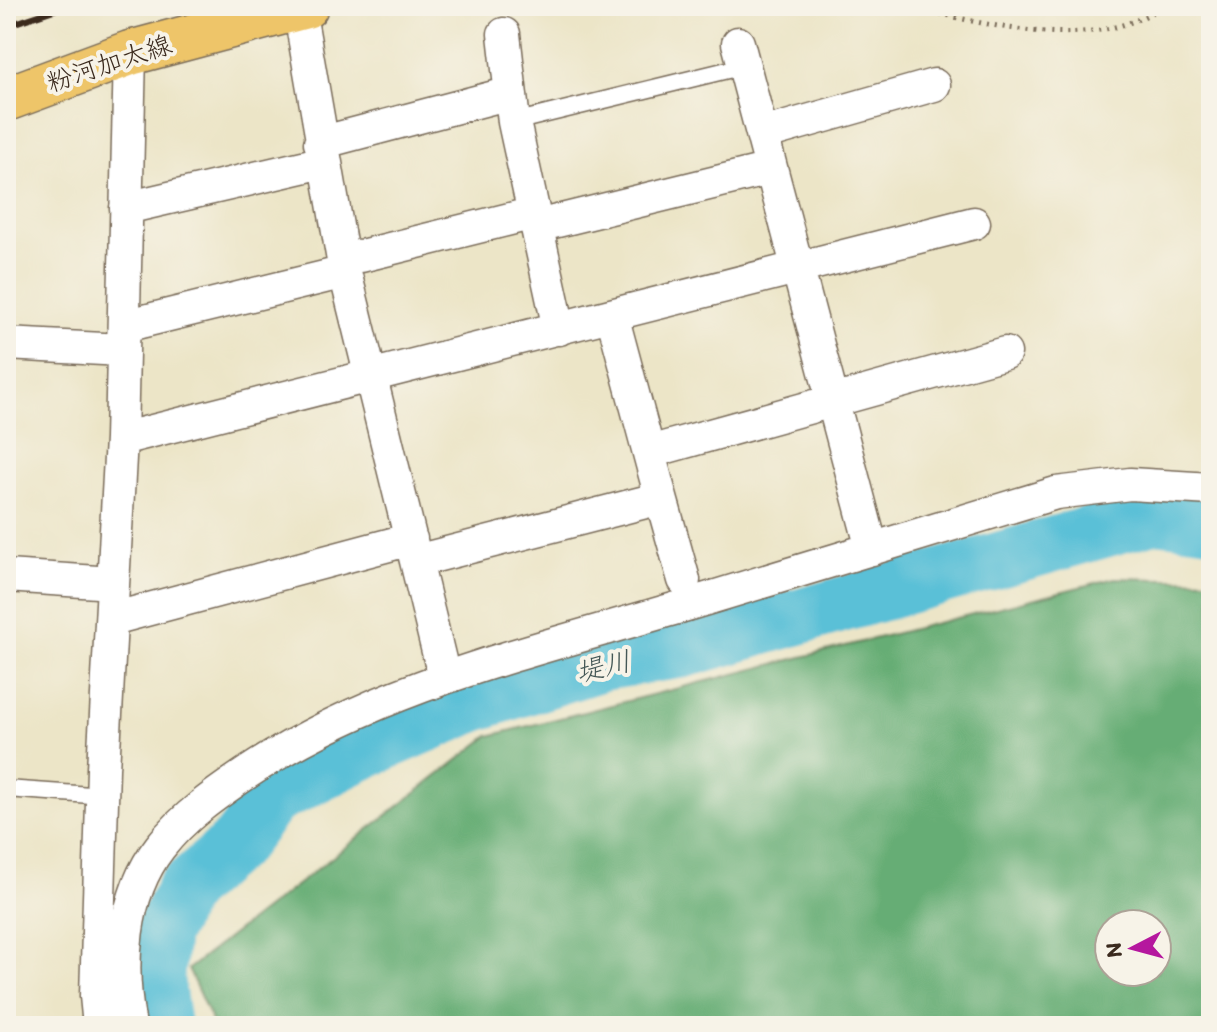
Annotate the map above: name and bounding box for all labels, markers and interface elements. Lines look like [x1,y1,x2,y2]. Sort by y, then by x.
street label: 粉河加太線 [42,28,176,98]
water label: 堤川 [572,643,634,689]
north arrow [1093,908,1173,988]
text: N [1099,941,1128,959]

